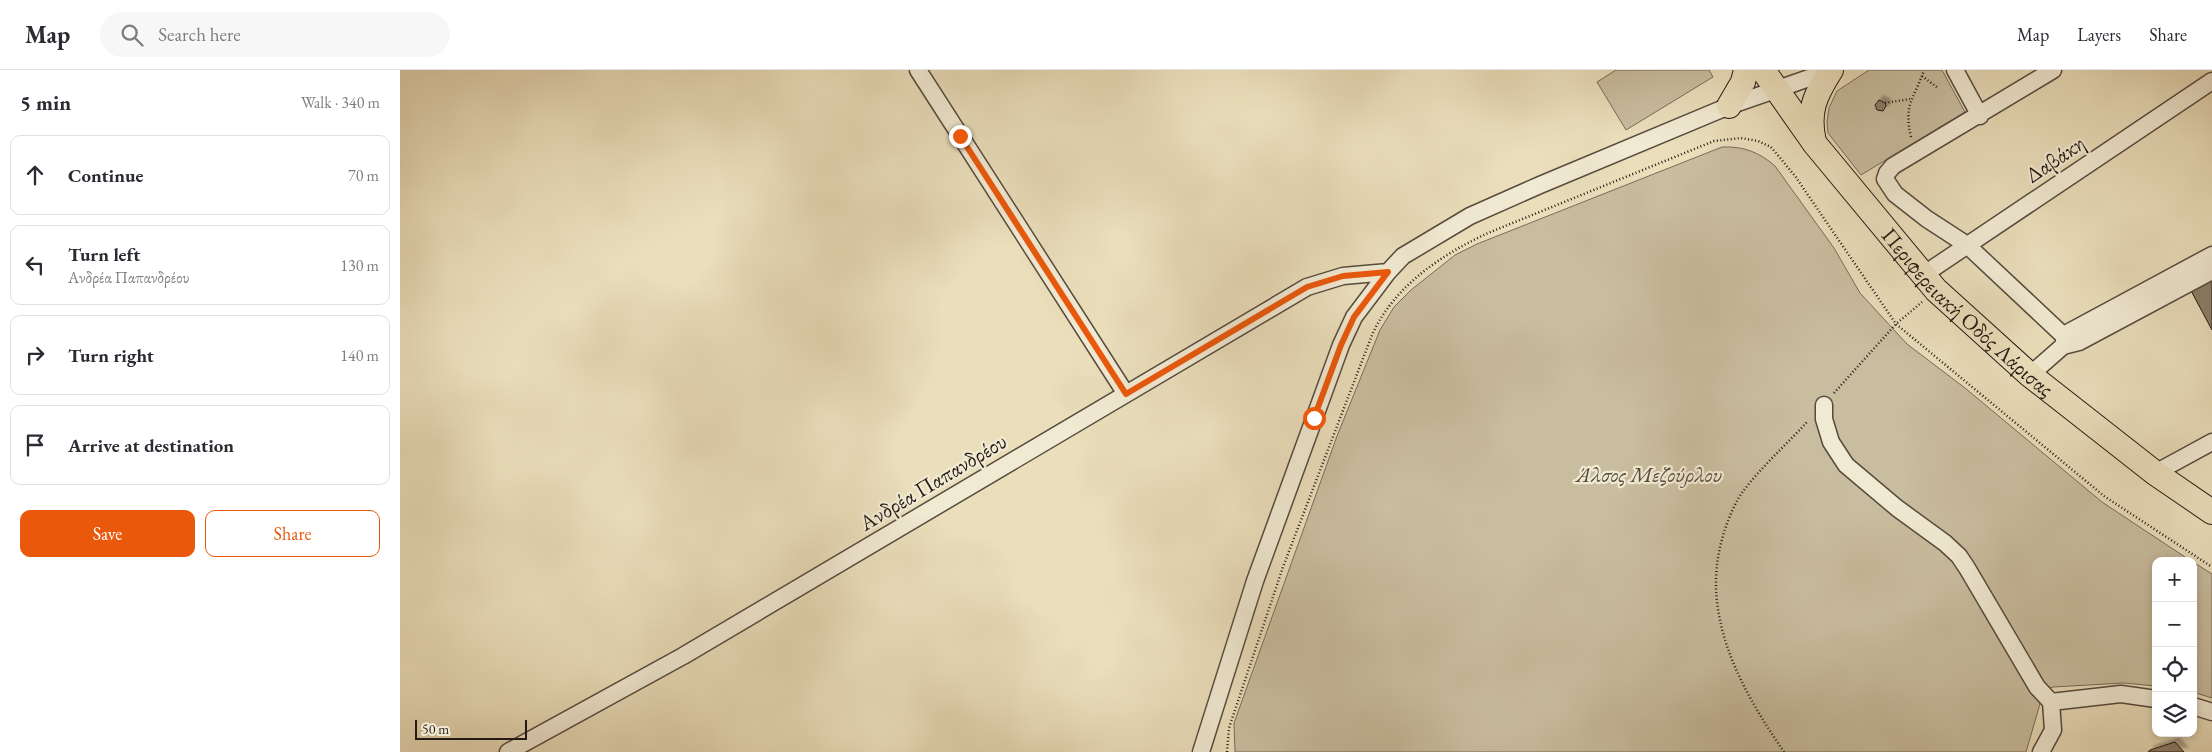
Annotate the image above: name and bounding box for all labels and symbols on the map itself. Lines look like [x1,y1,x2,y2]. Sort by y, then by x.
route end [949,125,972,148]
street label: Δαβάκη [2019,128,2091,190]
street label: Περιφερειακή Οδός Λάρισας [1875,221,2060,403]
route start [1303,407,1326,430]
street label: Ανδρέα Παπανδρέου [853,427,1012,538]
park label: Άλσος Μεζούρλου [1574,460,1723,489]
scale bar [415,717,528,740]

